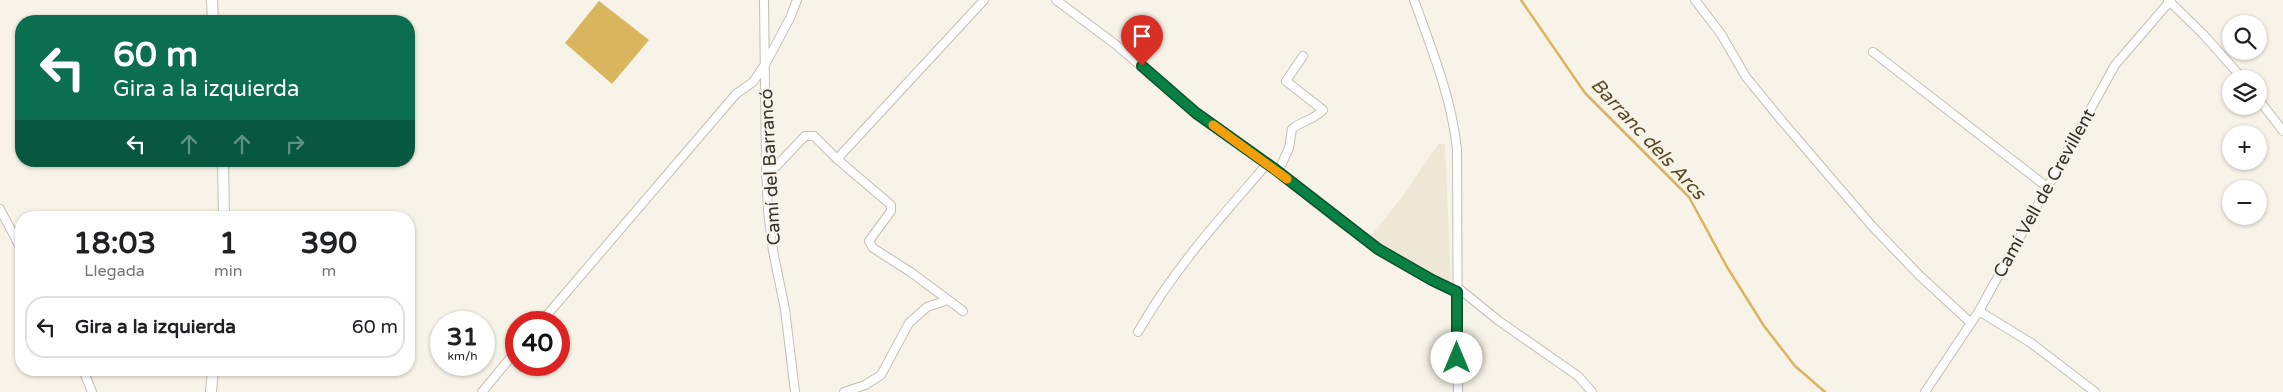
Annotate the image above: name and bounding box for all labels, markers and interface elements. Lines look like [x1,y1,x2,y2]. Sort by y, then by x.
pin [1121,15,1163,66]
map controls [2222,15,2267,225]
button: search [2222,15,2267,60]
icon: arrive [1128,22,1156,50]
text: 60 m [113,34,198,76]
icon: left [30,35,95,100]
button: layers [2222,70,2267,115]
water label: Barranc dels Arcs [1586,74,1711,205]
text: Gira a la izquierda [113,76,299,102]
street label: Camí del Barrancó [755,88,785,246]
street label: Camí Vell de Crevillent [1988,105,2100,281]
button: + [2222,125,2267,170]
icon: left [122,130,150,158]
icon: ahead [175,130,203,158]
icon: ahead [228,130,256,158]
icon: right [281,130,309,158]
button: − [2222,180,2267,225]
text: 18:03 [73,225,156,262]
text: 1 [219,225,238,262]
text: 390 [301,225,357,262]
text: Llegada [84,261,145,281]
text: min [214,261,243,281]
text: m [321,261,336,281]
speed limit sign: 40 [505,311,570,376]
icon: left [32,313,60,341]
text: Gira a la izquierda [75,316,236,338]
text: 60 m [352,316,398,338]
text: 31 [447,322,478,352]
position arrow [1430,331,1482,383]
text: km/h [447,349,478,363]

